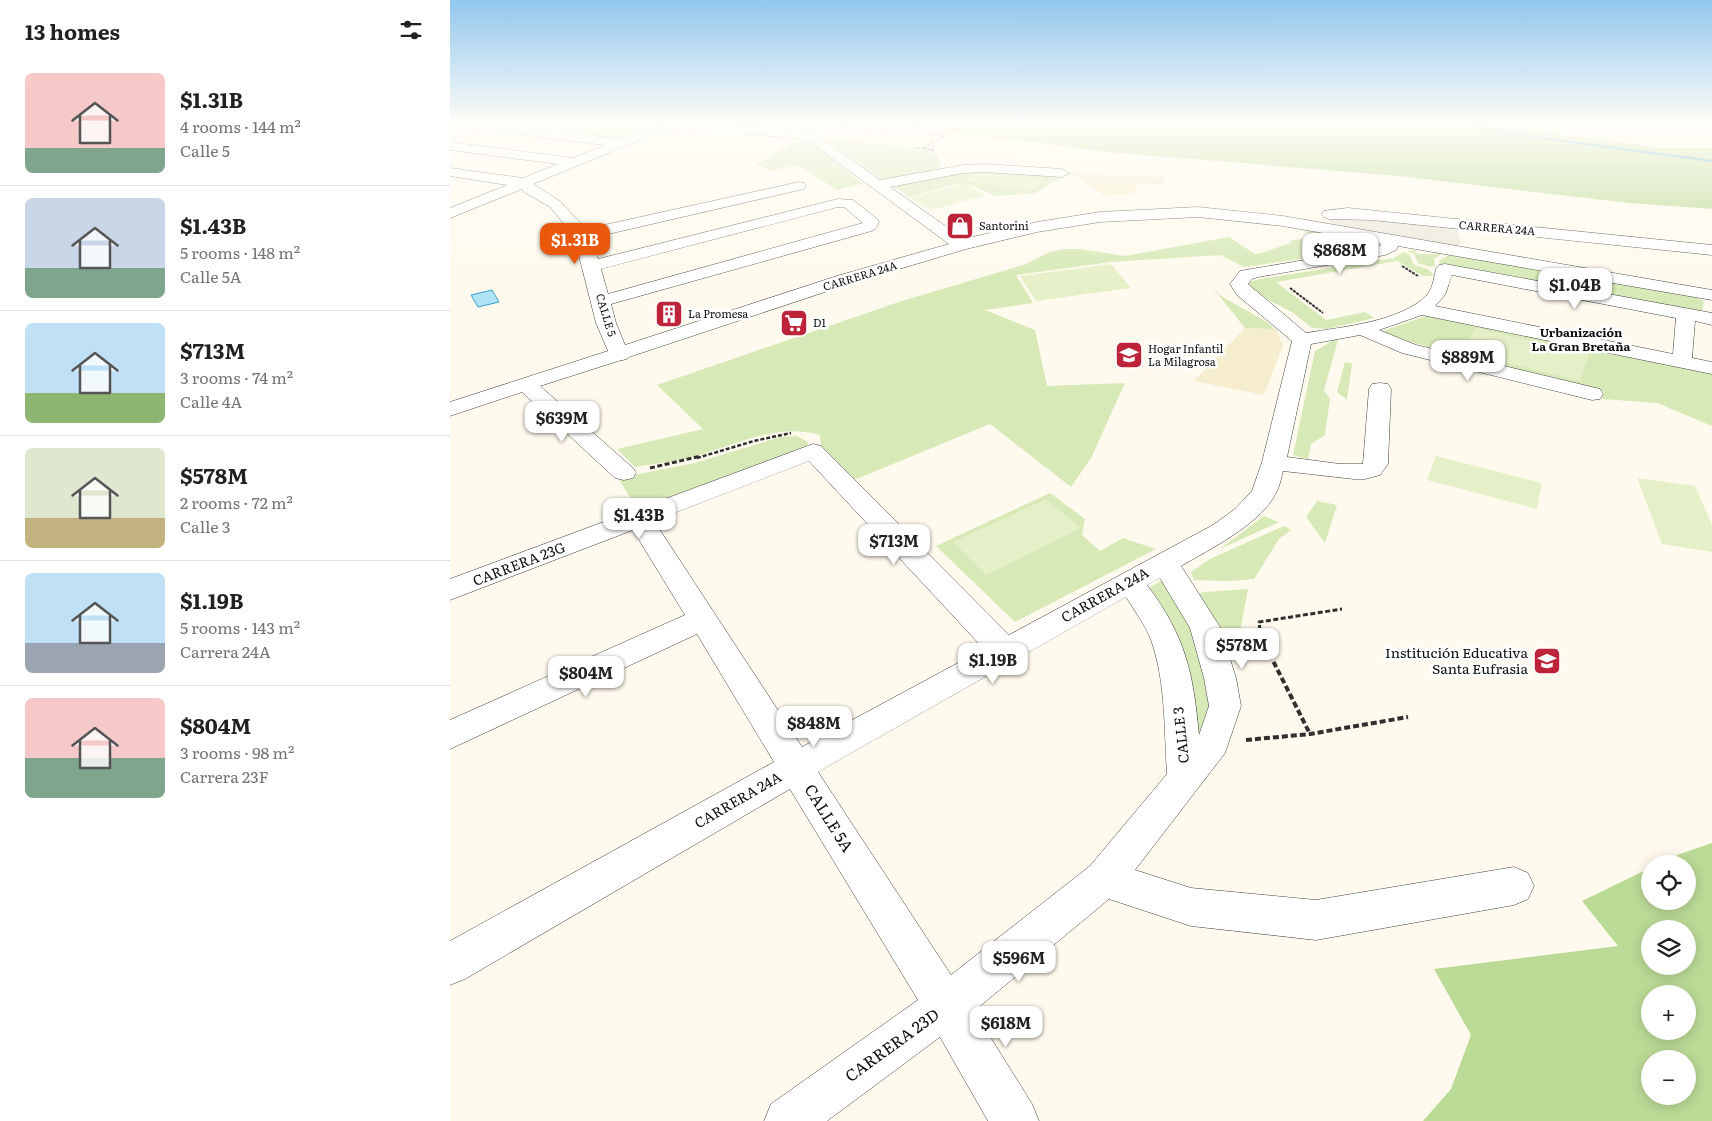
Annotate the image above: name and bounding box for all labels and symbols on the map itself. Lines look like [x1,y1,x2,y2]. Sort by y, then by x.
shop icon: Santorini [945,211,975,241]
street label: CARRERA 24A [1458,216,1536,238]
place label: Santorini [979,217,1029,233]
pin: $1.31B [534,222,616,265]
pin: $868M [1305,232,1375,275]
street label: CARRERA 24A [821,256,899,294]
pin: $1.04B [1534,268,1616,310]
street label: CALLE 5 [593,291,621,339]
building icon: La Promesa [654,299,684,329]
place label: La Promesa [688,305,748,321]
supermarket icon: D1 [779,308,809,338]
place label: D1 [813,314,826,330]
district label: Urbanización La Gran Bretaña [1532,323,1630,355]
school or university icon: Hogar Infantil La Milagrosa [1114,340,1144,370]
place label: Hogar Infantil La Milagrosa [1148,340,1224,369]
pin: $889M [1433,340,1503,382]
pin: $639M [527,400,597,443]
pin: $1.43B [598,498,680,540]
pin: $713M [859,524,929,566]
street label: CARRERA 23G [470,536,568,590]
street label: CARRERA 24A [1057,561,1153,626]
pin: $578M [1207,628,1277,670]
pin: $1.19B [952,642,1034,685]
place label: Institución Educativa Santa Eufrasia [1385,642,1528,678]
school or university icon: Institución Educativa Santa Eufrasia [1532,646,1562,676]
pin: $804M [551,656,621,698]
pin: $848M [779,706,849,748]
street label: CALLE 3 [1167,706,1193,764]
street label: CARRERA 24A [690,766,785,832]
street label: CALLE 5A [799,779,860,856]
pin: $596M [984,940,1054,983]
street label: CARRERA 23D [839,1002,944,1087]
pin: $618M [971,1006,1041,1048]

